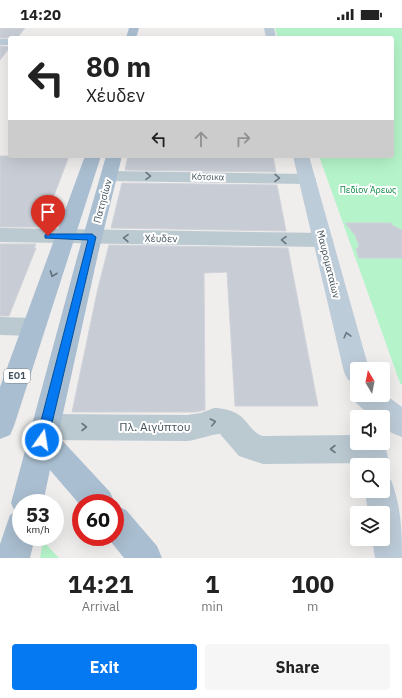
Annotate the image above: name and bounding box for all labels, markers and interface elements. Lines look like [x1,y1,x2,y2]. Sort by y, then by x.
text: 14:20 [20,5,61,24]
text: 80 m [86,48,151,85]
icon: left [20,52,72,104]
text: Χέυδεν [86,84,145,107]
icon: left [148,128,170,150]
icon: ahead [190,128,212,150]
icon: right [232,128,254,150]
street label: Κότσικα [191,171,225,182]
one-way arrow [145,172,151,180]
one-way arrow [274,174,280,182]
street label: Πατησίων [90,178,115,225]
park label: Πεδίον Άρεως [340,184,397,195]
pin [31,195,65,236]
icon: arrive [37,201,59,223]
street label: Μαυροματαίων [314,229,343,300]
street label: Χέυδεν [145,232,177,245]
one-way arrow [123,234,129,242]
one-way arrow [281,236,287,244]
one-way arrow [49,270,58,277]
one-way arrow [344,331,352,338]
north arrow [350,362,390,402]
map controls [350,362,390,546]
road number: ΕΟ1 [4,369,30,383]
button: sound [350,410,390,450]
one-way arrow [210,418,216,426]
position arrow [21,419,63,461]
street label: Πλ. Αιγύπτου [119,419,191,434]
one-way arrow [81,423,87,431]
one-way arrow [330,445,336,453]
button: search [350,458,390,498]
speed limit sign: 60 [72,494,124,546]
text: 53 [26,501,50,528]
button: layers [350,506,390,546]
text: km/h [26,523,50,536]
text: 14:21 [68,568,133,600]
text: 1 [205,568,219,600]
text: 100 [291,568,334,600]
text: Arrival [82,598,120,615]
text: min [201,598,223,615]
text: m [307,598,318,615]
button: Exit [12,644,197,690]
button: Share [205,644,390,690]

